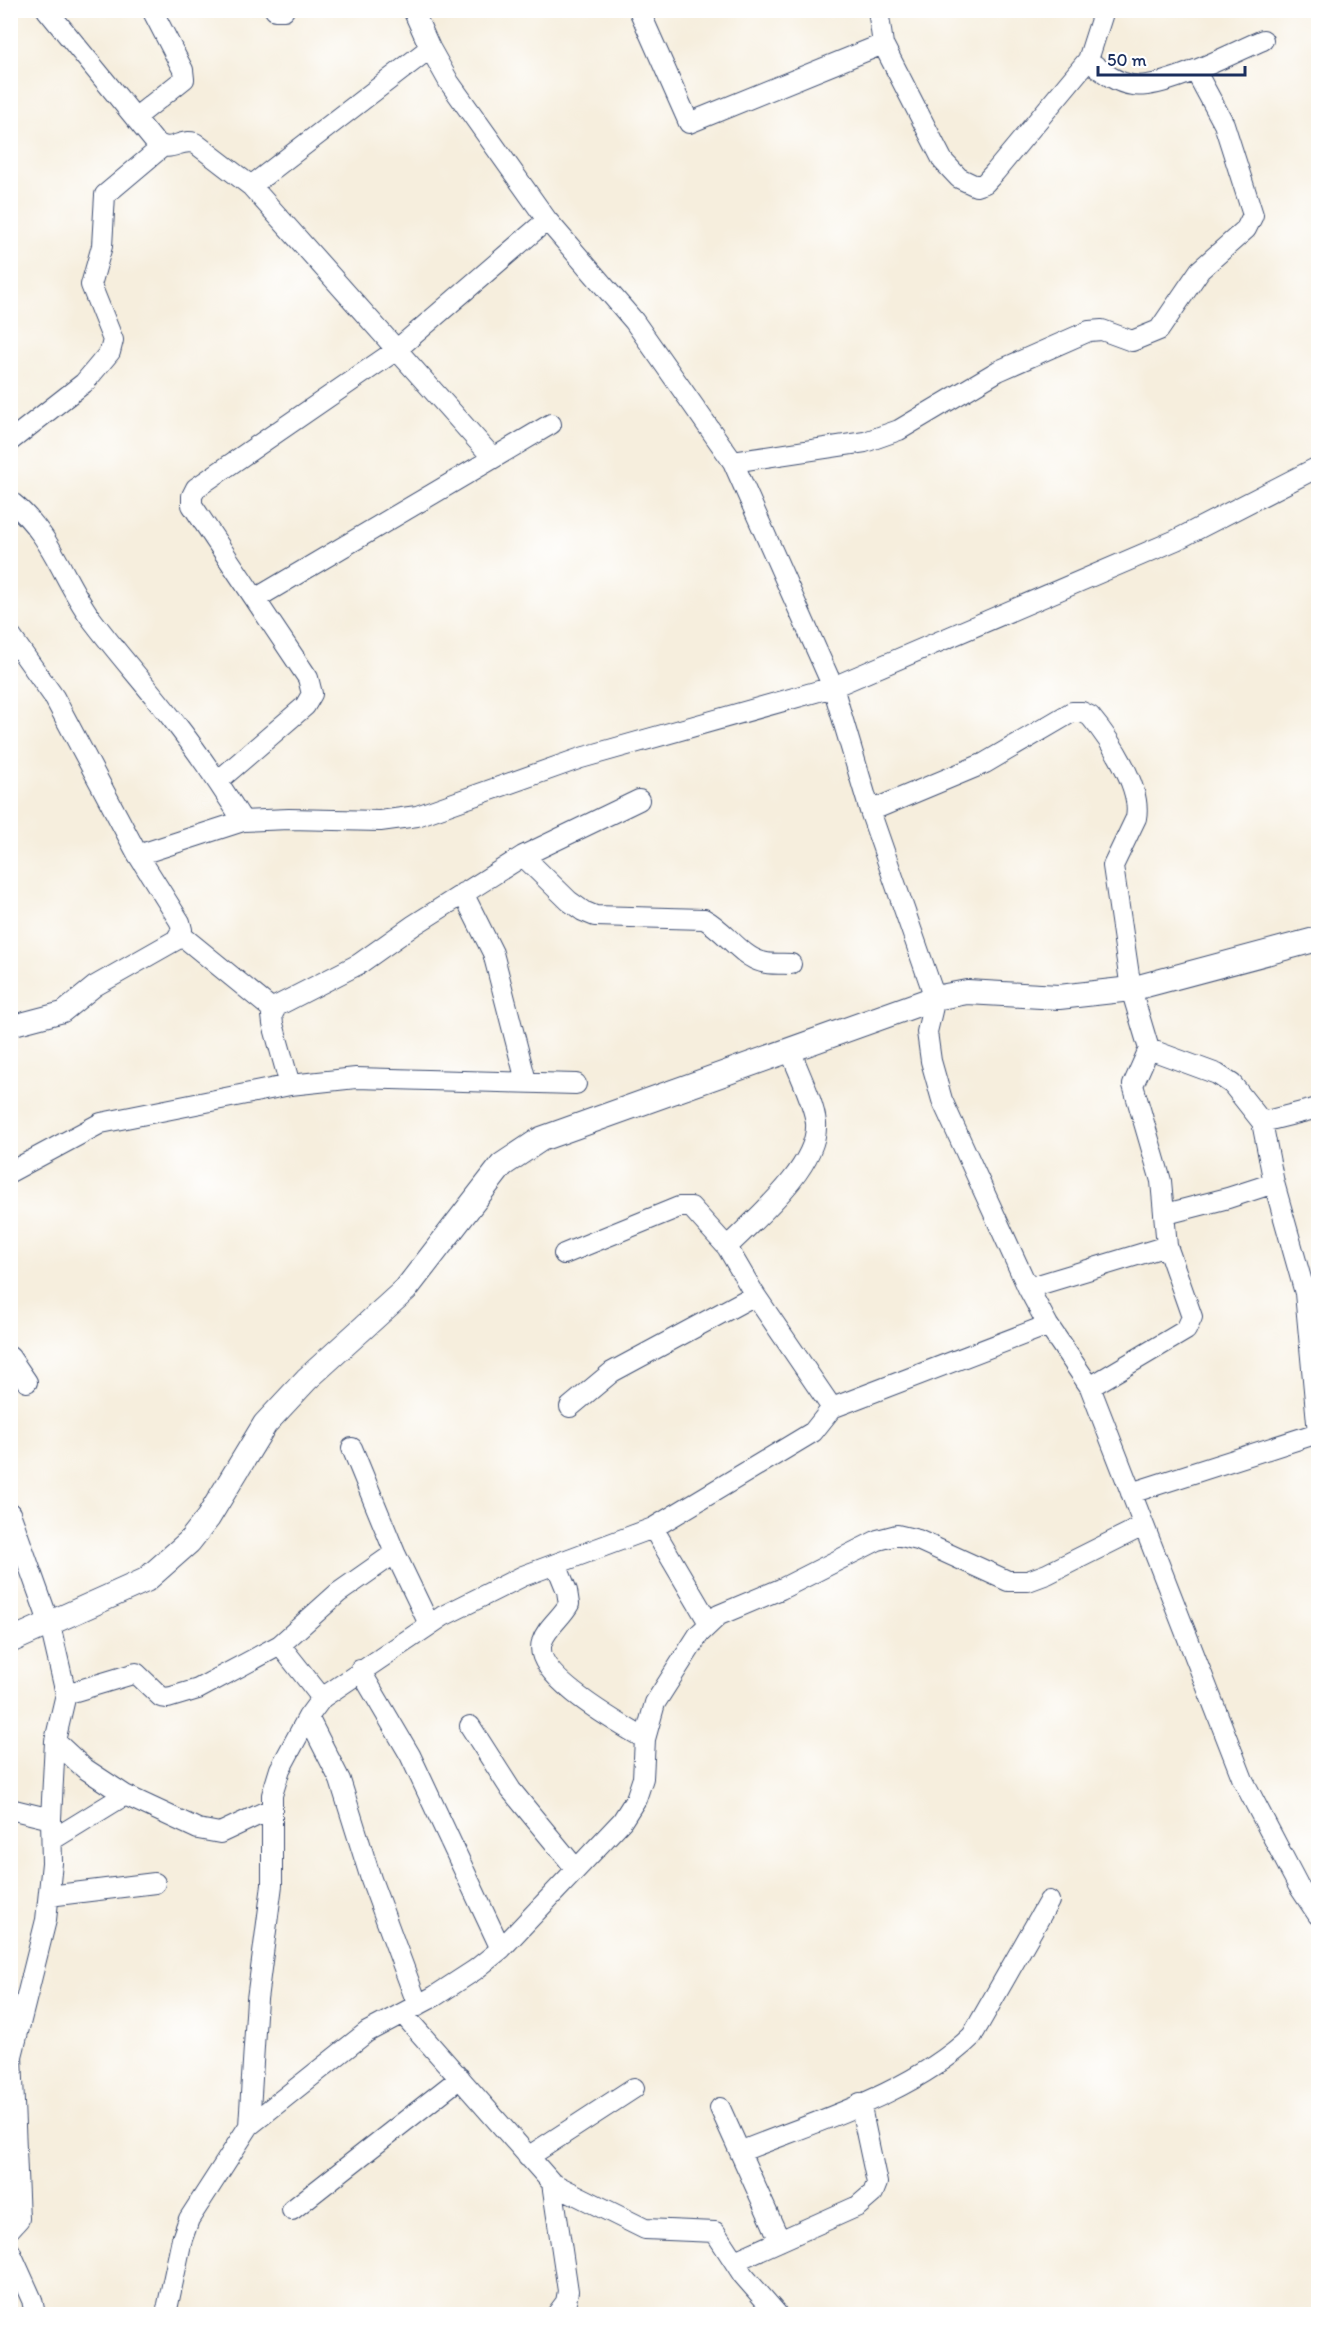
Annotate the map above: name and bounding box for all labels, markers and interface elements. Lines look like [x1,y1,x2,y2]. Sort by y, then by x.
scale bar [1098,39,1245,77]
text: 50 m [1107,49,1147,71]

